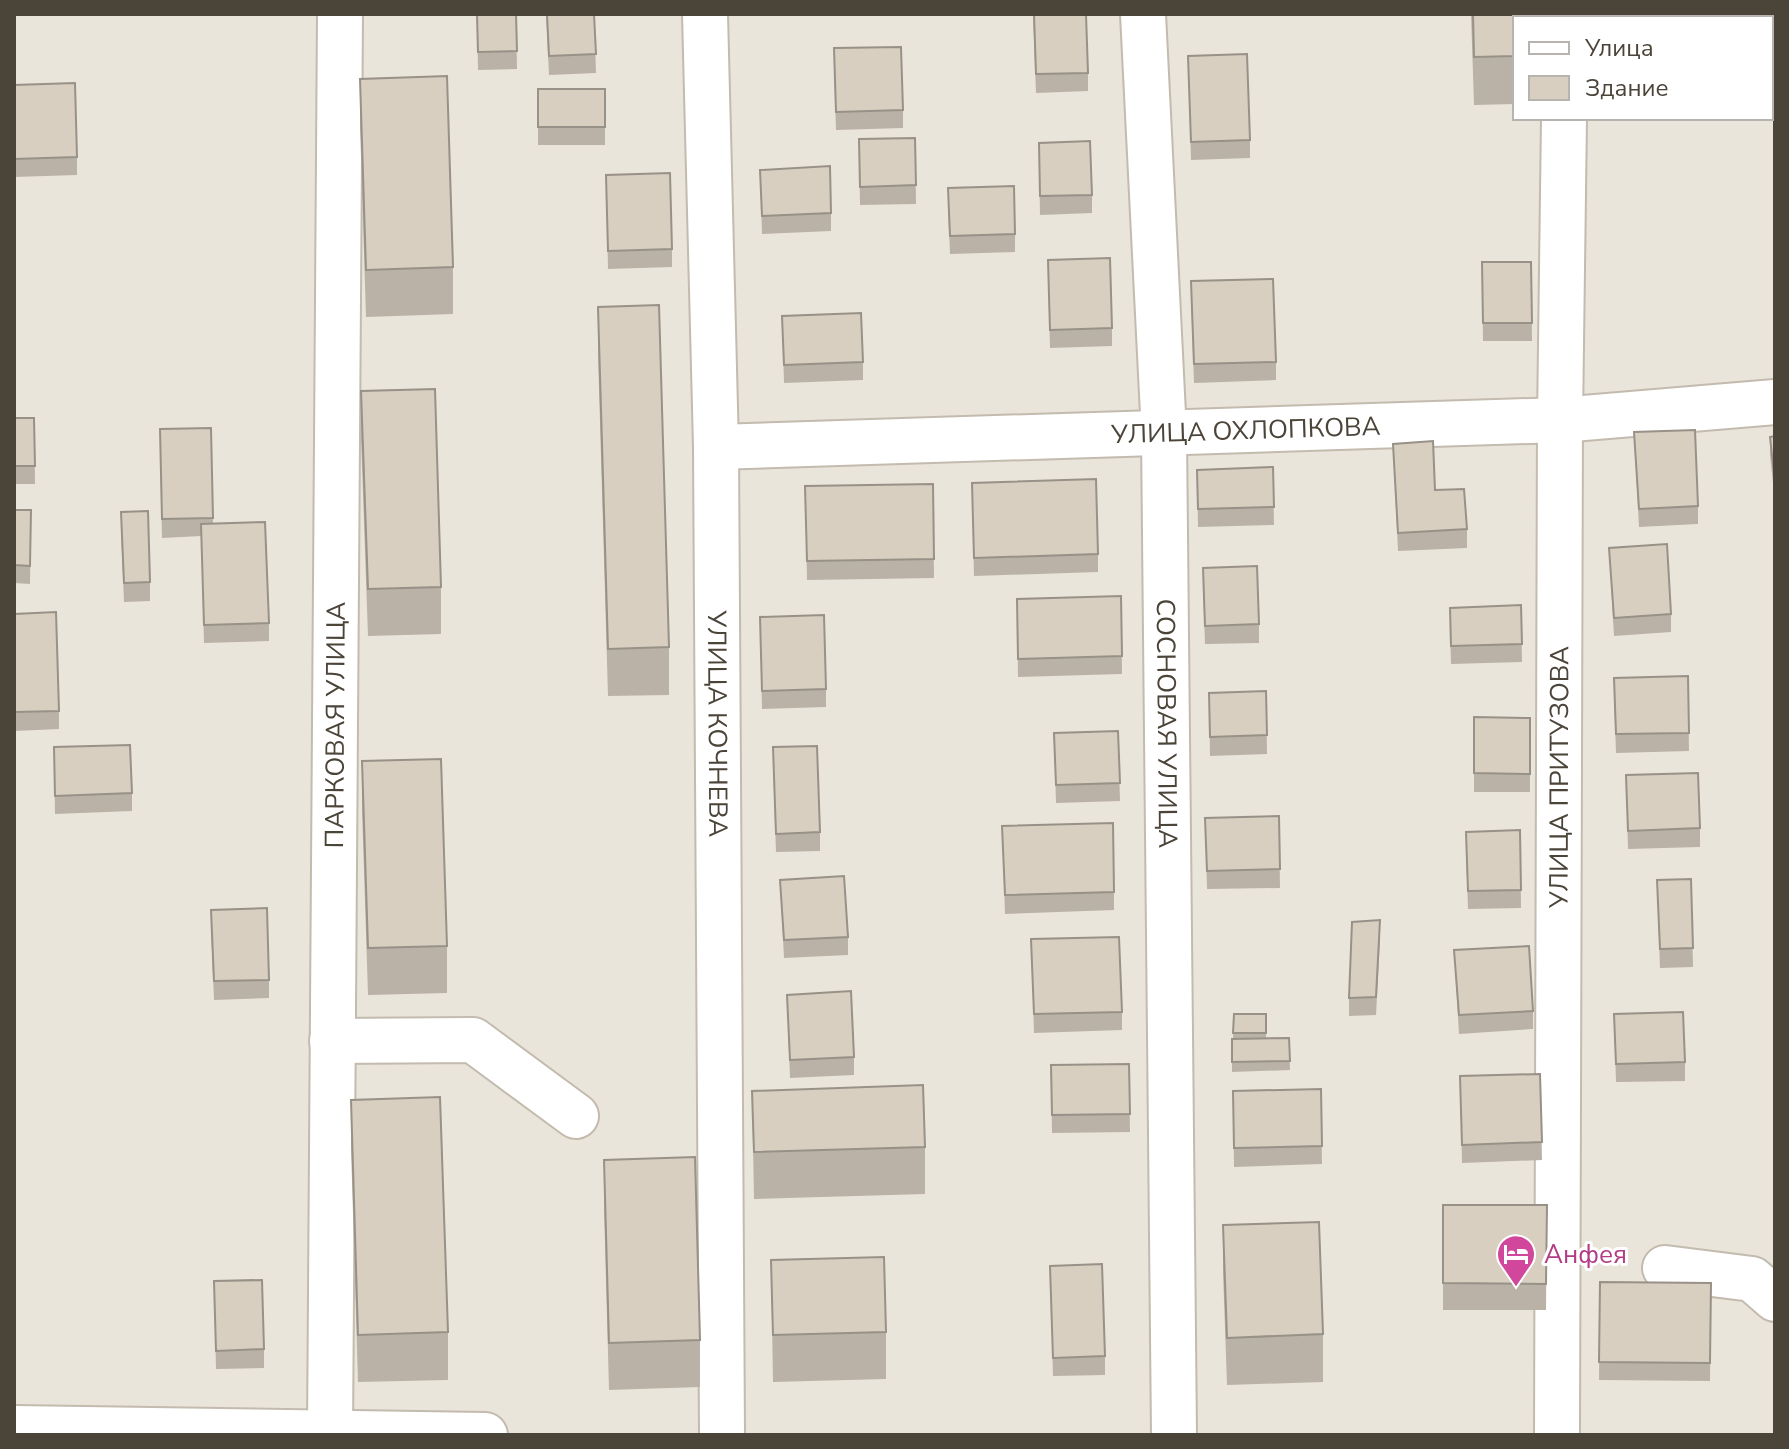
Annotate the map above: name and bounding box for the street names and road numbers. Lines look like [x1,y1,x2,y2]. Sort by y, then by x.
street label: УЛИЦА ОХЛОПКОВА [1110,409,1381,452]
street label: СОСНОВАЯ УЛИЦА [1148,598,1185,848]
street label: ПАРКОВАЯ УЛИЦА [317,601,354,849]
street label: УЛИЦА КОЧНЕВА [699,609,735,837]
street label: УЛИЦА ПРИТУЗОВА [1542,646,1577,909]

